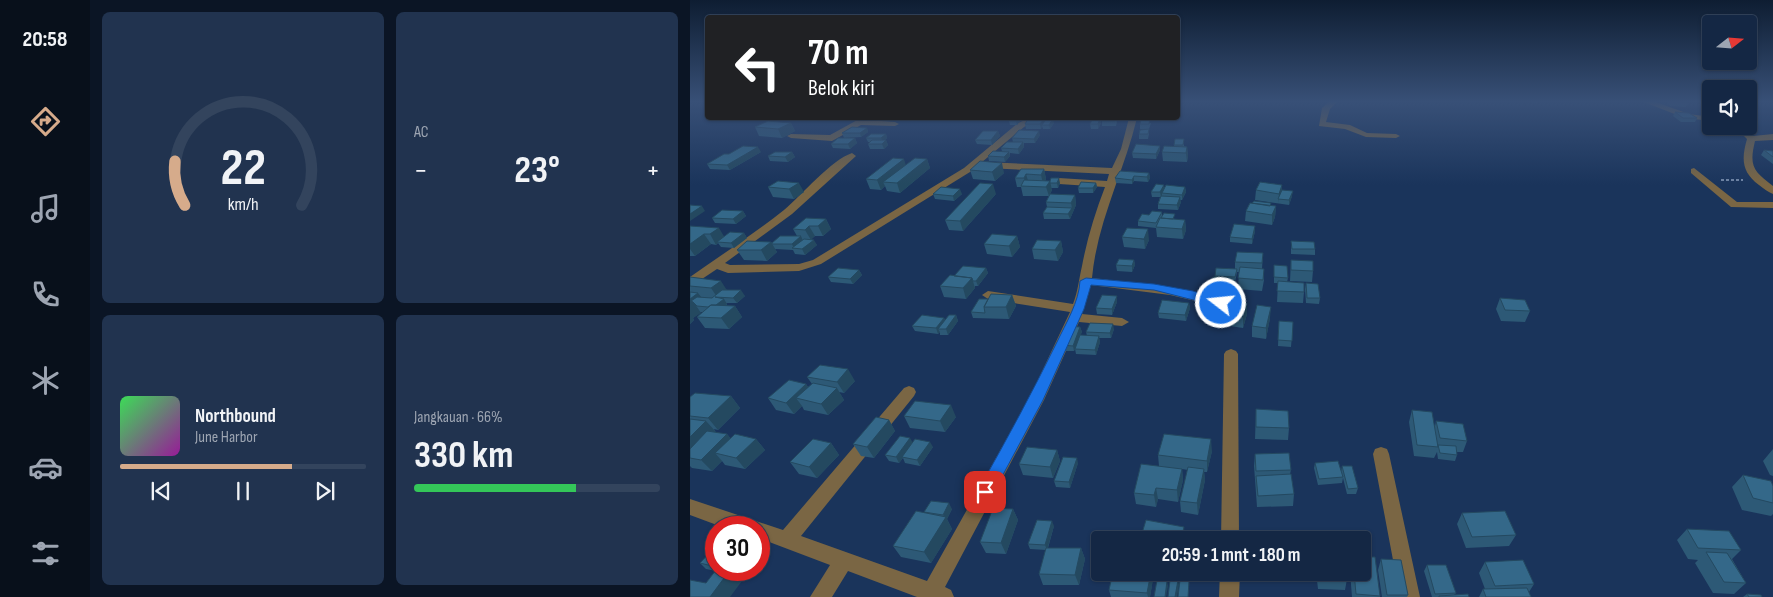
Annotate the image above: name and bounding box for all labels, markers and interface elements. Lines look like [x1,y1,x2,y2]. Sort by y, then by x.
north arrow [1702,15,1758,70]
map controls [1702,15,1757,135]
text: 20:58 [23,26,67,53]
text: 70 m [808,32,868,75]
icon: left [725,35,790,100]
text: Belok kiri [808,75,875,102]
button: sound [1702,80,1757,135]
icon: directions [28,104,63,139]
text: AC [414,123,428,142]
text: 22 [220,137,266,200]
text: 23° [514,148,560,193]
text: − [414,154,428,187]
text: + [646,154,660,187]
icon: music [28,191,63,226]
text: km/h [228,194,258,215]
position arrow [1194,276,1246,328]
icon: phone [28,277,63,312]
icon: climate [28,363,63,398]
text: Northbound [195,405,276,428]
text: Jangkauan · 66% [414,408,503,427]
text: June Harbor [195,428,258,447]
text: 330 km [414,433,513,478]
icon: car [28,450,63,485]
pin [964,471,1006,513]
icon: previous [147,477,175,505]
icon: pause [229,477,257,505]
icon: next [311,477,339,505]
icon: arrive [971,478,999,506]
speed limit sign: 30 [705,516,770,581]
icon: filters [28,536,63,571]
text: 20:59 · 1 mnt · 180 m [1162,544,1300,567]

